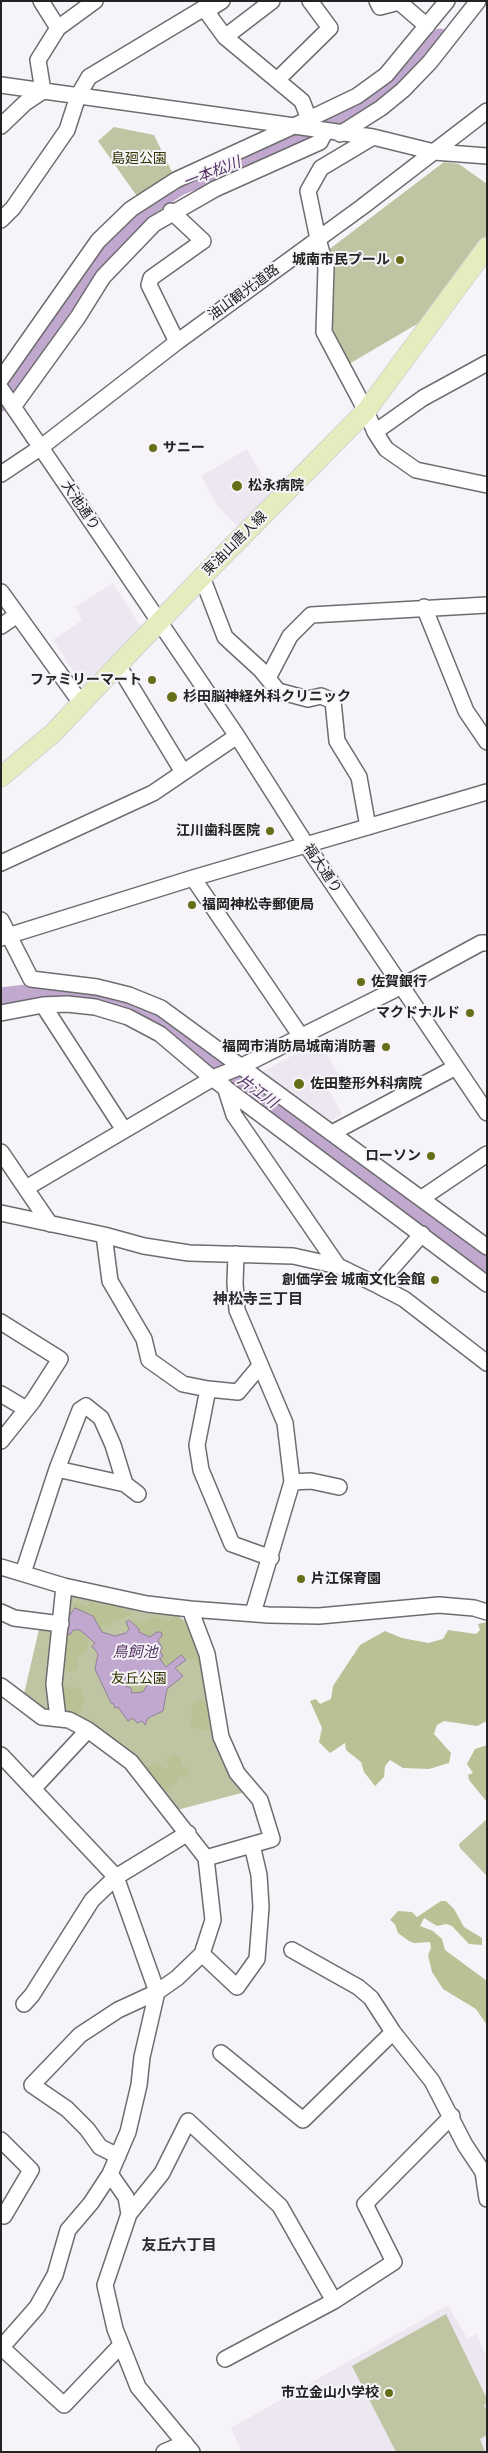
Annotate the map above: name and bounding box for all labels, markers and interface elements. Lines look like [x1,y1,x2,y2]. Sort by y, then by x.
park label: 島廻公園 [111,151,167,167]
water label: 一本松川 [181,154,243,192]
place label: 城南市民プール [292,252,390,268]
marker: 城南市民プール [394,254,406,266]
street label: 油山観光道路 [205,262,283,324]
place label: サニー [163,440,205,456]
marker: サニー [147,442,159,454]
street label: 大池通り [57,478,103,534]
place label: 松永病院 [248,478,304,494]
marker: 松永病院 [230,479,244,493]
street label: 東油山唐人線 [199,508,271,580]
place label: ファミリーマート [30,672,142,688]
marker: ファミリーマート [146,674,158,686]
place label: 杉田脳神経外科クリニック [183,689,351,705]
marker: 杉田脳神経外科クリニック [165,690,179,704]
place label: 江川歯科医院 [176,823,260,839]
marker: 江川歯科医院 [264,825,276,837]
street label: 福大通り [299,841,345,897]
place label: 福岡神松寺郵便局 [202,897,314,913]
marker: 福岡神松寺郵便局 [186,899,198,911]
place label: 佐賀銀行 [371,974,427,990]
marker: 佐賀銀行 [355,976,367,988]
place label: マクドナルド [376,1005,460,1021]
marker: マクドナルド [464,1007,476,1019]
place label: 福岡市消防局城南消防署 [222,1039,376,1055]
marker: 福岡市消防局城南消防署 [380,1041,392,1053]
water label: 片江川 [234,1071,280,1113]
place label: 佐田整形外科病院 [310,1076,422,1092]
marker: 佐田整形外科病院 [292,1077,306,1091]
place label: ローソン [365,1148,421,1164]
marker: ローソン [425,1150,437,1162]
place label: 創価学会 城南文化会館 [282,1272,425,1288]
marker: 創価学会 城南文化会館 [429,1274,441,1286]
district label: 神松寺三丁目 [213,1291,303,1309]
place label: 片江保育園 [311,1571,381,1587]
marker: 片江保育園 [295,1573,307,1585]
water label: 鳥飼池 [113,1644,157,1662]
park label: 友丘公園 [111,1671,167,1687]
district label: 友丘六丁目 [142,2237,216,2255]
place label: 市立金山小学校 [281,2385,379,2401]
marker: 市立金山小学校 [383,2387,395,2399]

